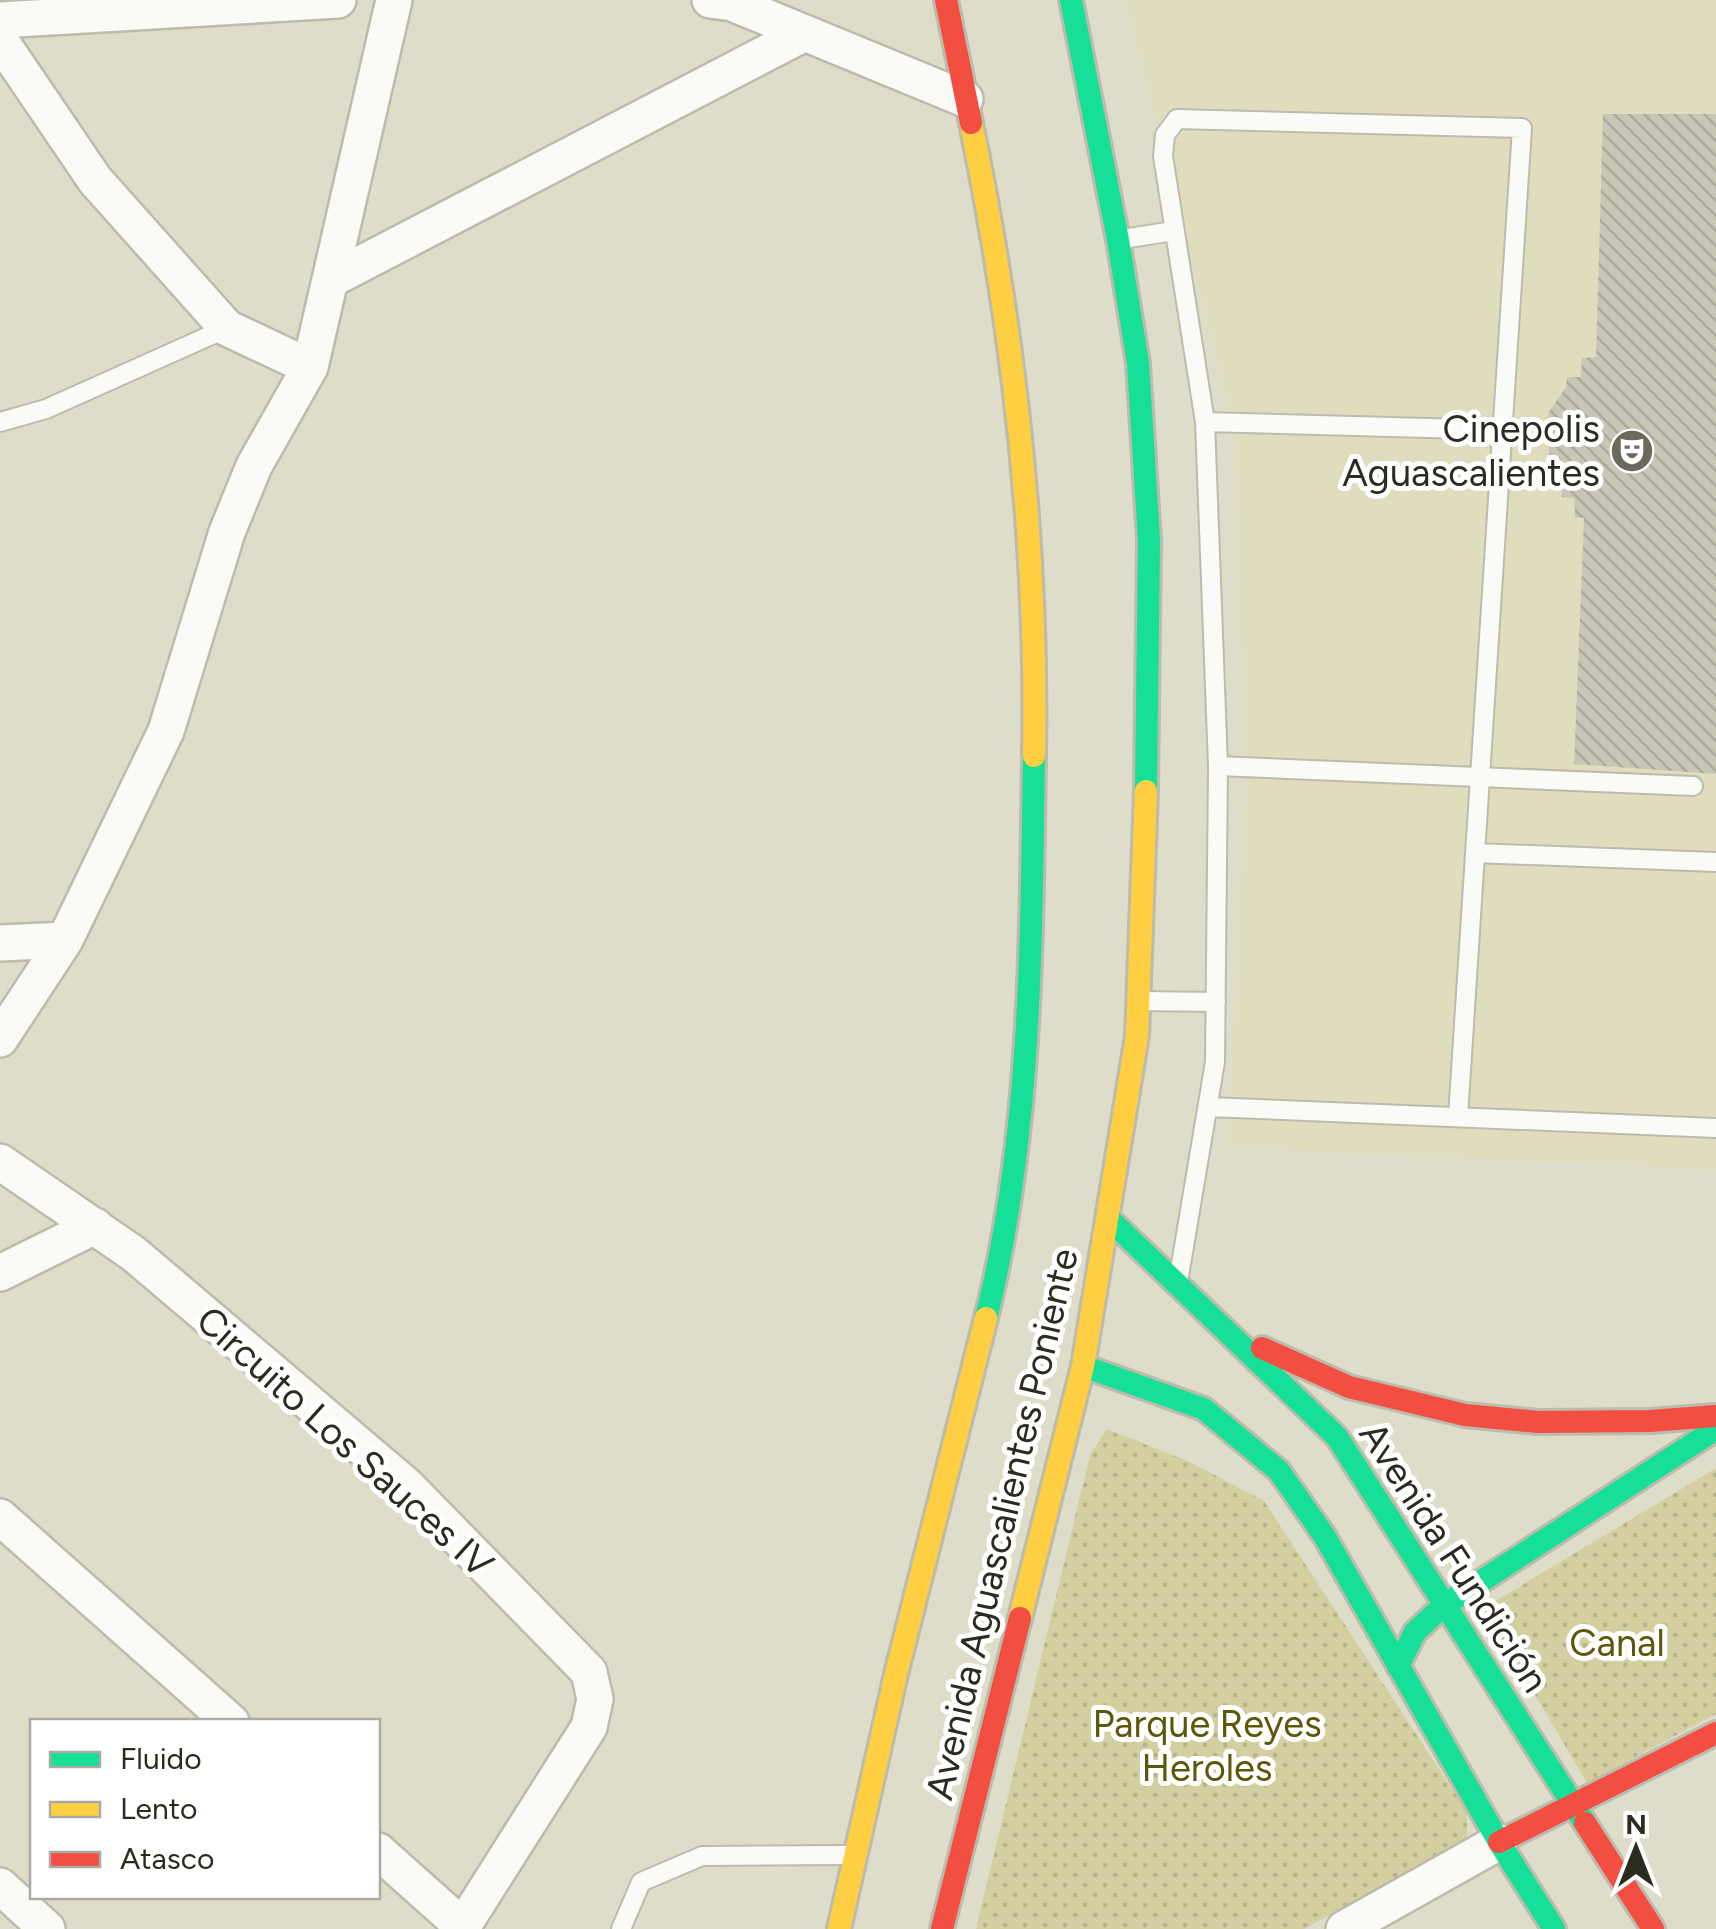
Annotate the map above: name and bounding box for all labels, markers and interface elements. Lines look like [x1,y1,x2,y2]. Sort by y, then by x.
place label: Cinepolis Aguascalientes [1342,406,1600,496]
theatre icon: Cinepolis Aguascalientes [1609,428,1655,474]
street label: Avenida Aguascalientes Poniente [916,1244,1088,1804]
street label: Circuito Los Sauces IV [187,1297,503,1587]
street label: Avenida Fundición [1350,1413,1558,1701]
park label: Canal [1569,1620,1665,1666]
park label: Parque Reyes Heroles [1092,1701,1322,1791]
legend [30,1719,380,1899]
text: Fluido [120,1740,202,1777]
text: Lento [120,1790,197,1827]
north arrow [1586,1799,1686,1899]
text: N [1625,1807,1647,1841]
text: Atasco [120,1840,215,1877]

